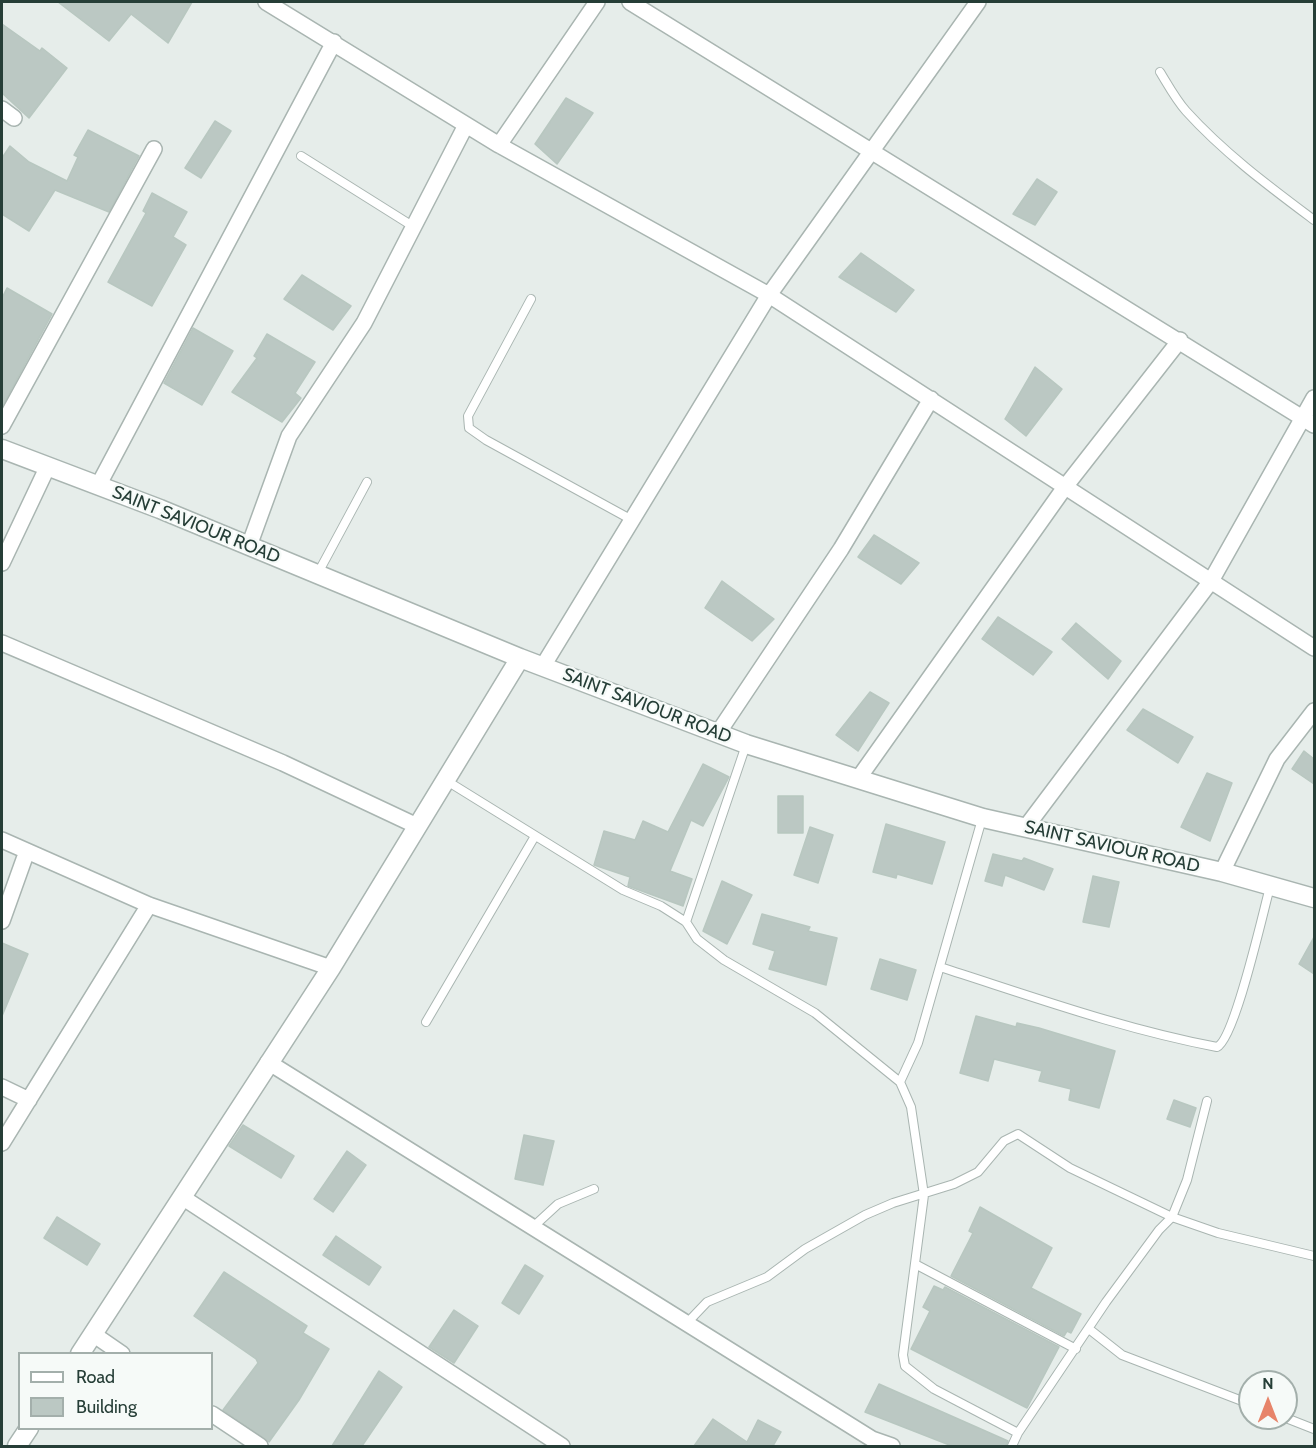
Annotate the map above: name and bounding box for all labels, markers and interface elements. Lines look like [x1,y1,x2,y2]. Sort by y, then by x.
street label: SAINT SAVIOUR ROAD [109,481,283,569]
street label: SAINT SAVIOUR ROAD [559,664,735,748]
street label: SAINT SAVIOUR ROAD [1022,816,1202,878]
legend [18,1352,213,1430]
text: Road [76,1366,115,1388]
north arrow [1238,1370,1298,1430]
text: N [1262,1374,1274,1393]
text: Building [76,1396,137,1418]

